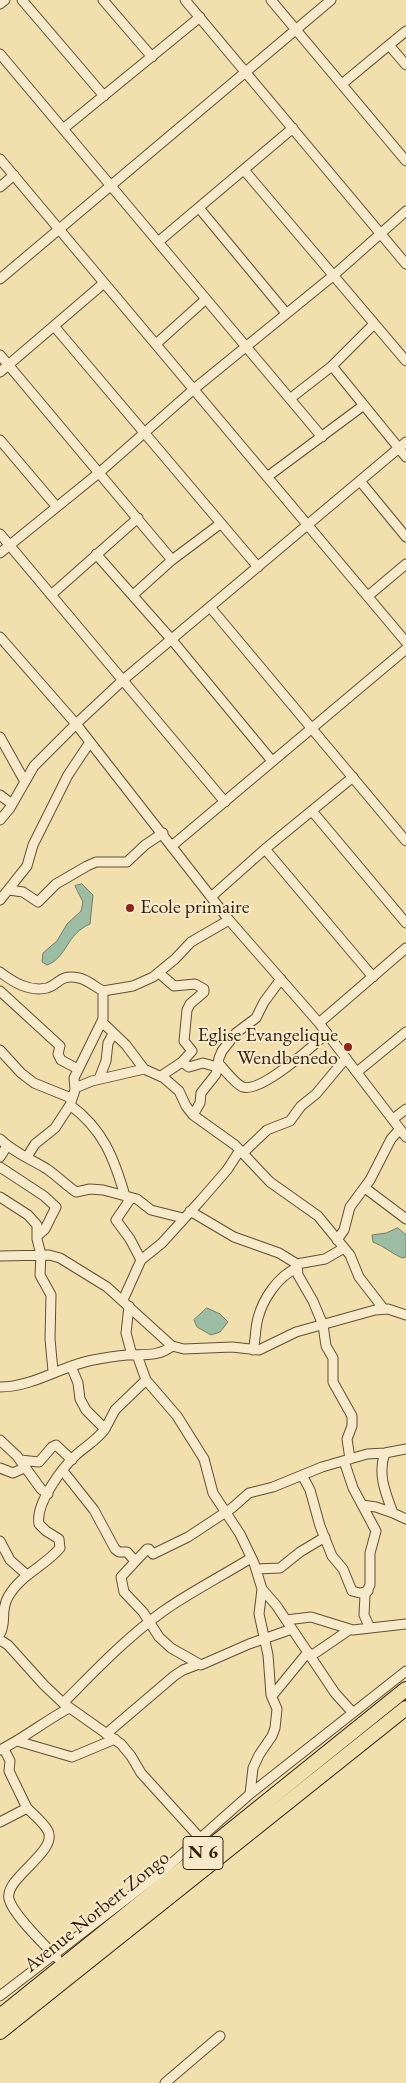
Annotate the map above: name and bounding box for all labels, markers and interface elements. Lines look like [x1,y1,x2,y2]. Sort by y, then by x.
place label: Ecole primaire [140,896,250,920]
marker: Ecole primaire [124,902,136,914]
place label: Eglise Evangelique Wendbenedo [197,1024,338,1071]
marker: Eglise Evangelique Wendbenedo [342,1041,354,1053]
road number: N 6 [183,1836,223,1870]
street label: Avenue Norbert Zongo [20,1846,174,1978]

